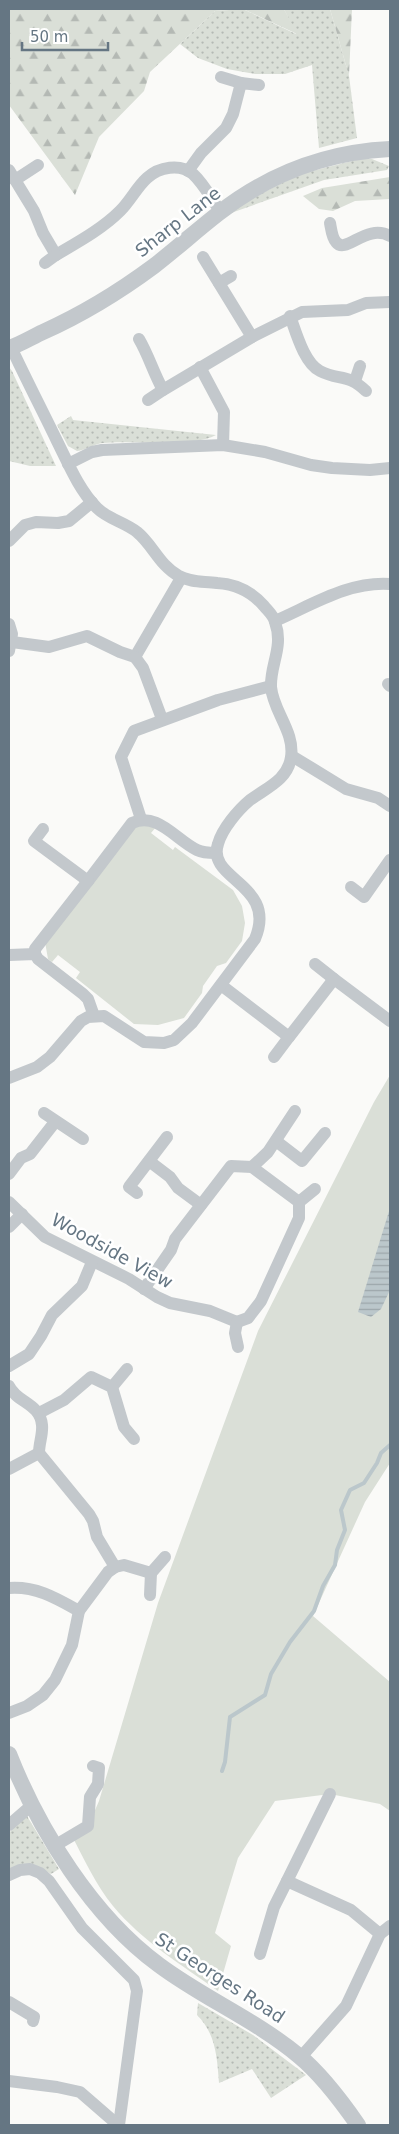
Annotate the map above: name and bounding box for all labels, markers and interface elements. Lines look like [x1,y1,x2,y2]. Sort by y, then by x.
scale bar [22,20,109,52]
text: 50 m [30,28,68,46]
street label: Sharp Lane [131,182,224,261]
street label: Woodside View [48,1209,177,1293]
street label: St Georges Road [152,1928,289,2027]

